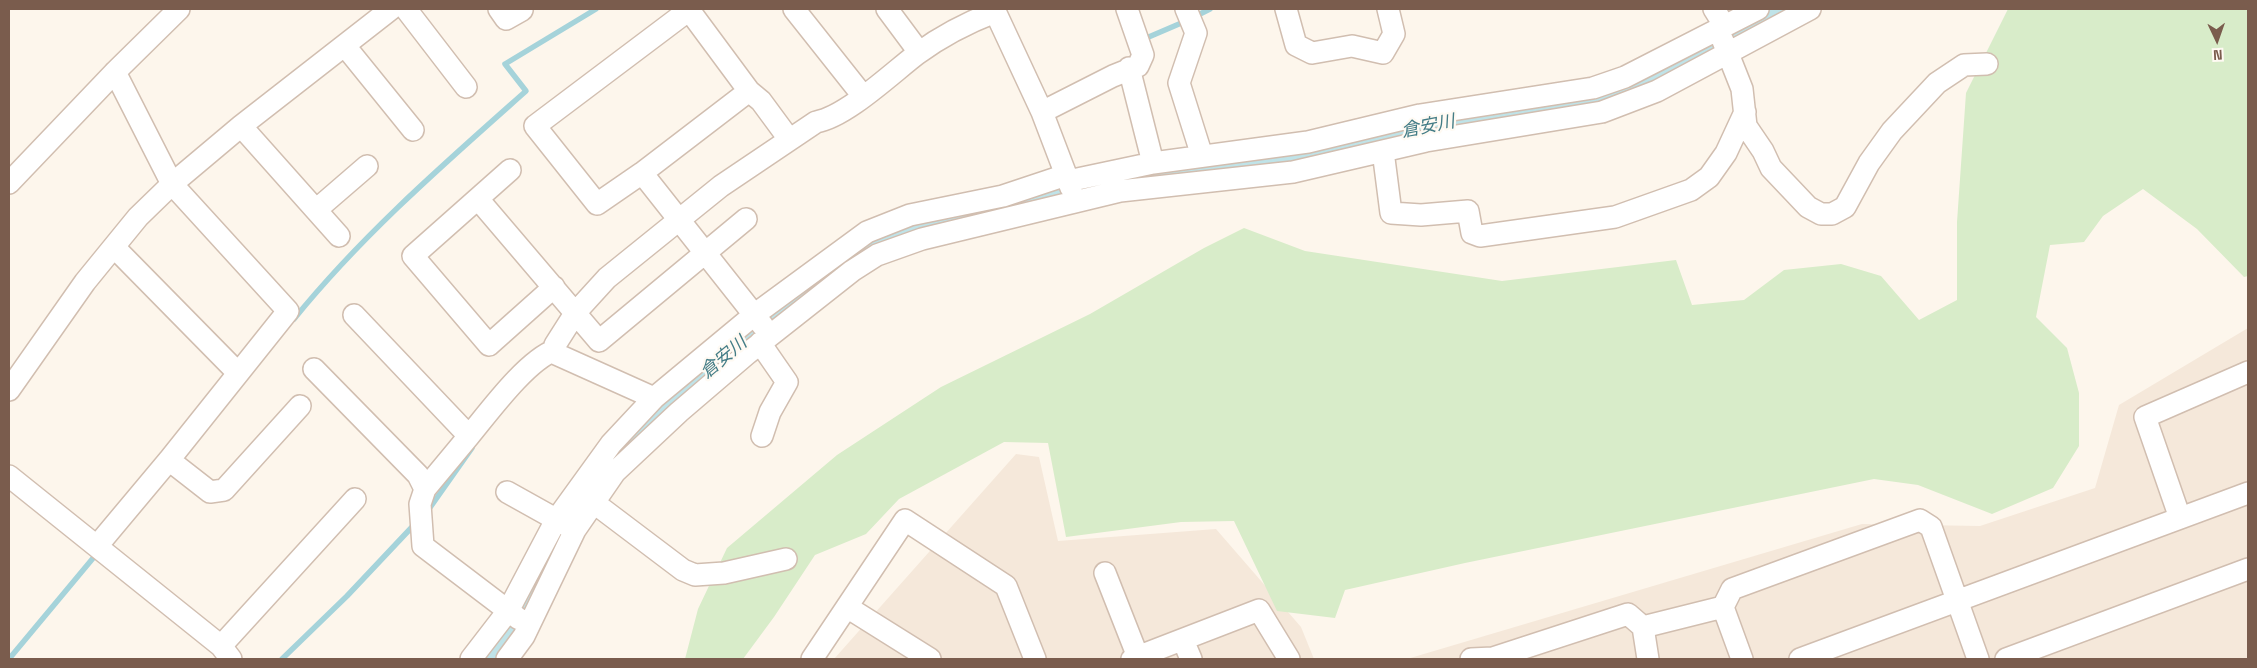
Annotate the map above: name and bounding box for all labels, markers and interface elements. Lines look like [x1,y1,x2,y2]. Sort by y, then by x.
north arrow [2192,15,2242,65]
text: N [2213,46,2223,64]
water label: 倉安川 [1399,111,1457,143]
water label: 倉安川 [696,332,752,384]

